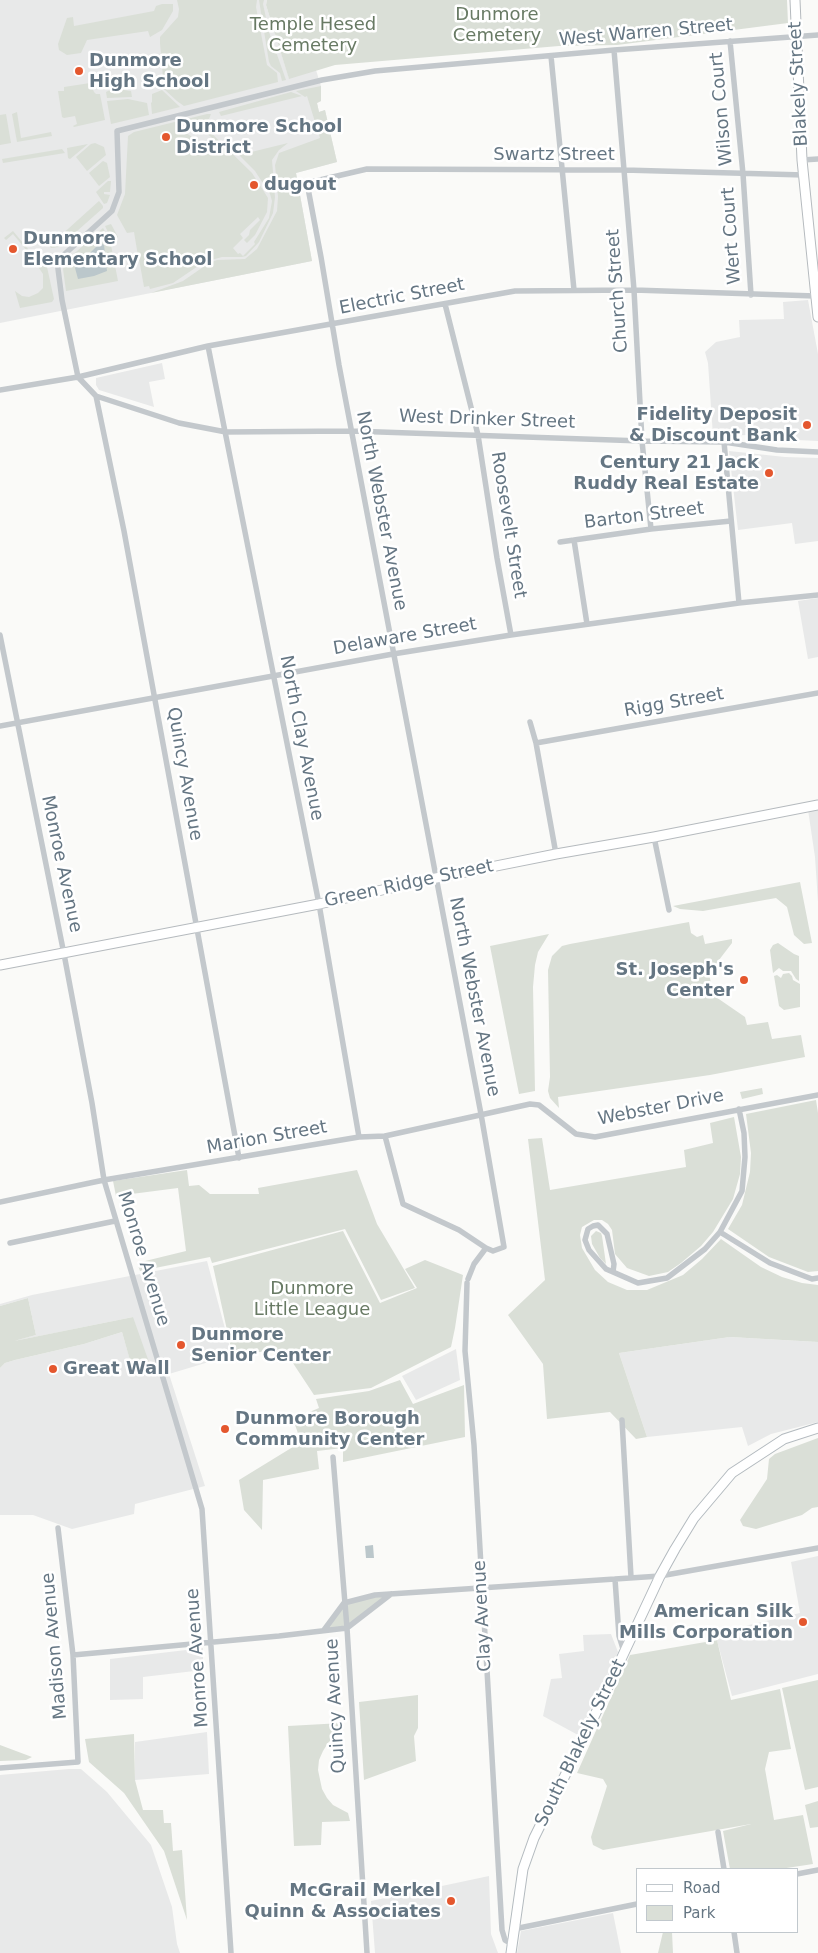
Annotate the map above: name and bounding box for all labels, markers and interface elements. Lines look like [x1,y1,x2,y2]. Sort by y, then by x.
park label: Dunmore Cemetery [453,4,541,46]
park label: Temple Hesed Cemetery [250,14,376,56]
street label: West Warren Street [558,15,734,51]
street label: Blakely Street [785,21,813,147]
place label: Dunmore High School [89,50,210,92]
street label: Wilson Court [706,51,738,167]
marker: Dunmore High School [73,65,85,77]
place label: Dunmore School District [176,116,342,158]
marker: Dunmore School District [160,131,172,143]
street label: Swartz Street [493,144,615,166]
place label: dugout [264,174,336,196]
marker: dugout [248,179,260,191]
street label: Wert Court [718,187,746,285]
place label: Dunmore Elementary School [23,228,212,270]
street label: Church Street [603,228,633,354]
marker: Dunmore Elementary School [7,243,19,255]
street label: Electric Street [338,274,466,320]
place label: Fidelity Deposit & Discount Bank [629,404,797,446]
street label: West Drinker Street [399,406,575,434]
street label: North Webster Avenue [351,409,411,613]
marker: Fidelity Deposit & Discount Bank [801,419,813,431]
street label: Roosevelt Street [486,450,530,600]
place label: Century 21 Jack Ruddy Real Estate [573,452,759,494]
marker: Century 21 Jack Ruddy Real Estate [763,467,775,479]
street label: Barton Street [583,498,705,534]
street label: Delaware Street [332,614,478,660]
street label: North Clay Avenue [274,654,328,822]
street label: Rigg Street [623,684,725,722]
street label: Quincy Avenue [162,706,206,842]
street label: Monroe Avenue [36,793,86,935]
street label: Green Ridge Street [323,856,495,912]
street label: North Webster Avenue [444,895,504,1099]
place label: St. Joseph's Center [615,959,734,1002]
marker: St. Joseph's Center [738,974,750,986]
street label: Webster Drive [596,1085,726,1131]
street label: Marion Street [205,1117,329,1159]
street label: Monroe Avenue [112,1189,174,1329]
park label: Dunmore Little League [254,1278,370,1320]
place label: Dunmore Senior Center [191,1324,331,1366]
marker: Dunmore Senior Center [175,1339,187,1351]
place label: Great Wall [63,1358,170,1380]
marker: Great Wall [47,1363,59,1375]
place label: Dunmore Borough Community Center [235,1408,424,1450]
marker: Dunmore Borough Community Center [219,1423,231,1435]
street label: Clay Avenue [469,1560,497,1672]
street label: Madison Avenue [38,1572,72,1720]
street label: Monroe Avenue [182,1588,214,1728]
place label: American Silk Mills Corporation [619,1601,793,1644]
marker: American Silk Mills Corporation [797,1616,809,1628]
street label: Quincy Avenue [322,1638,350,1774]
street label: South Blakely Street [531,1656,631,1830]
legend [636,1868,798,1933]
text: Road [683,1879,721,1897]
place label: McGrail Merkel Quinn & Associates [245,1880,441,1922]
marker: McGrail Merkel Quinn & Associates [445,1895,457,1907]
text: Park [683,1904,715,1922]

